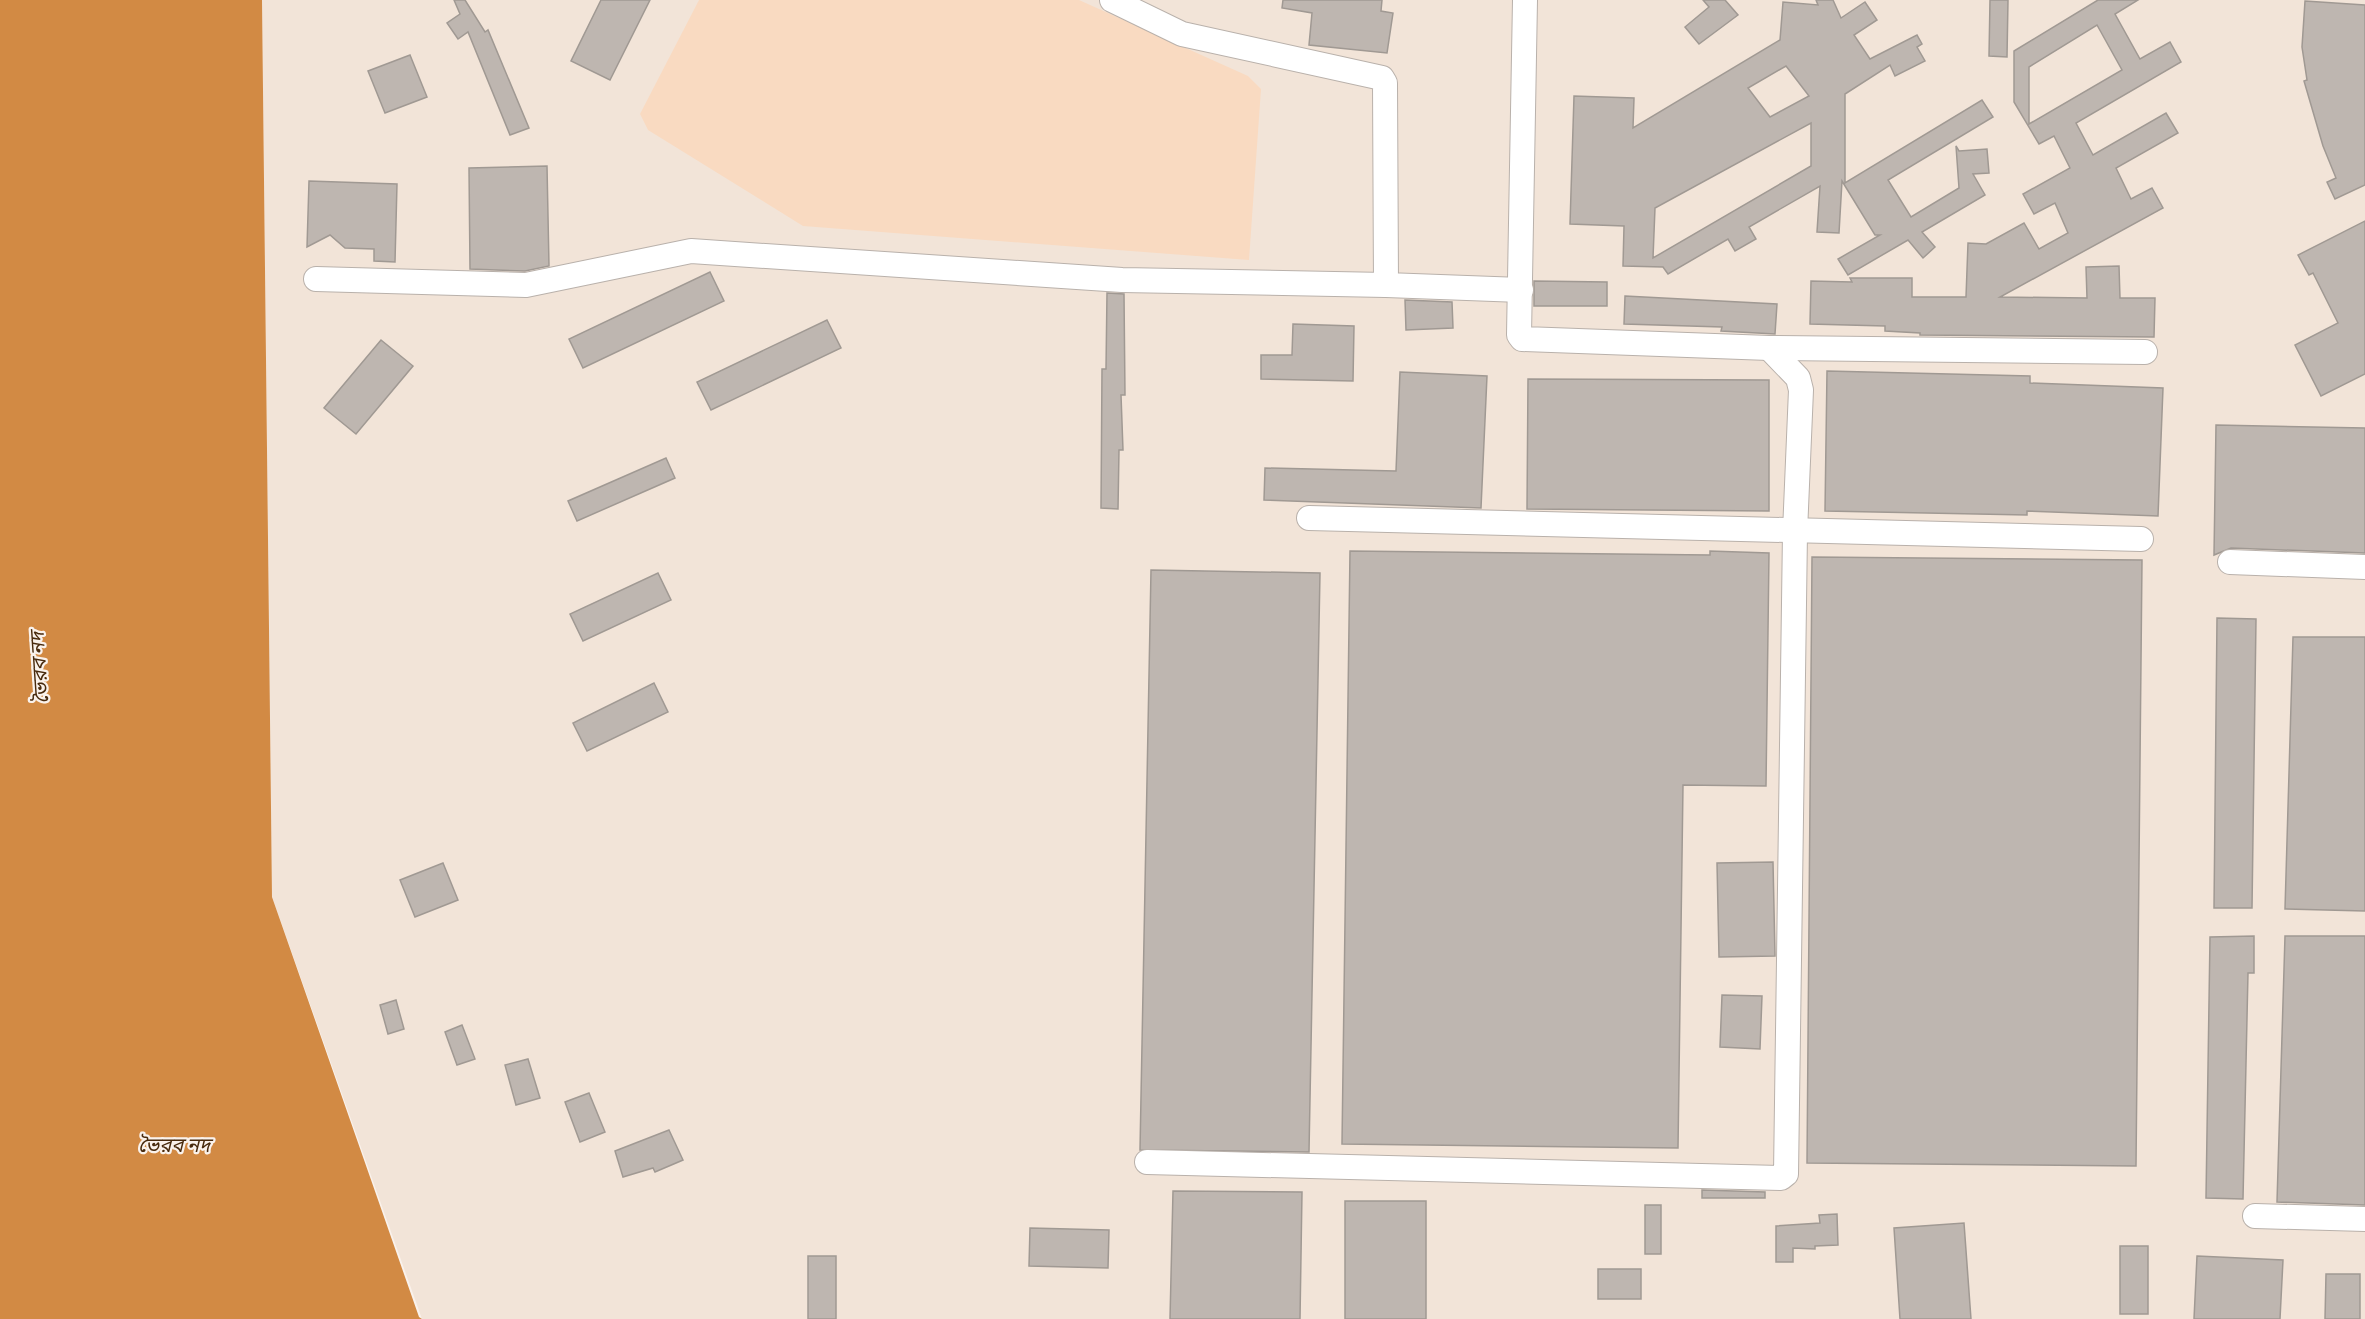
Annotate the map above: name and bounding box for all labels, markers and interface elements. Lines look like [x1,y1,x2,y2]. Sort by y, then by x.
water label: ভৈরব নদ [23,627,52,705]
water label: ভৈরব নদ [138,1132,214,1156]

